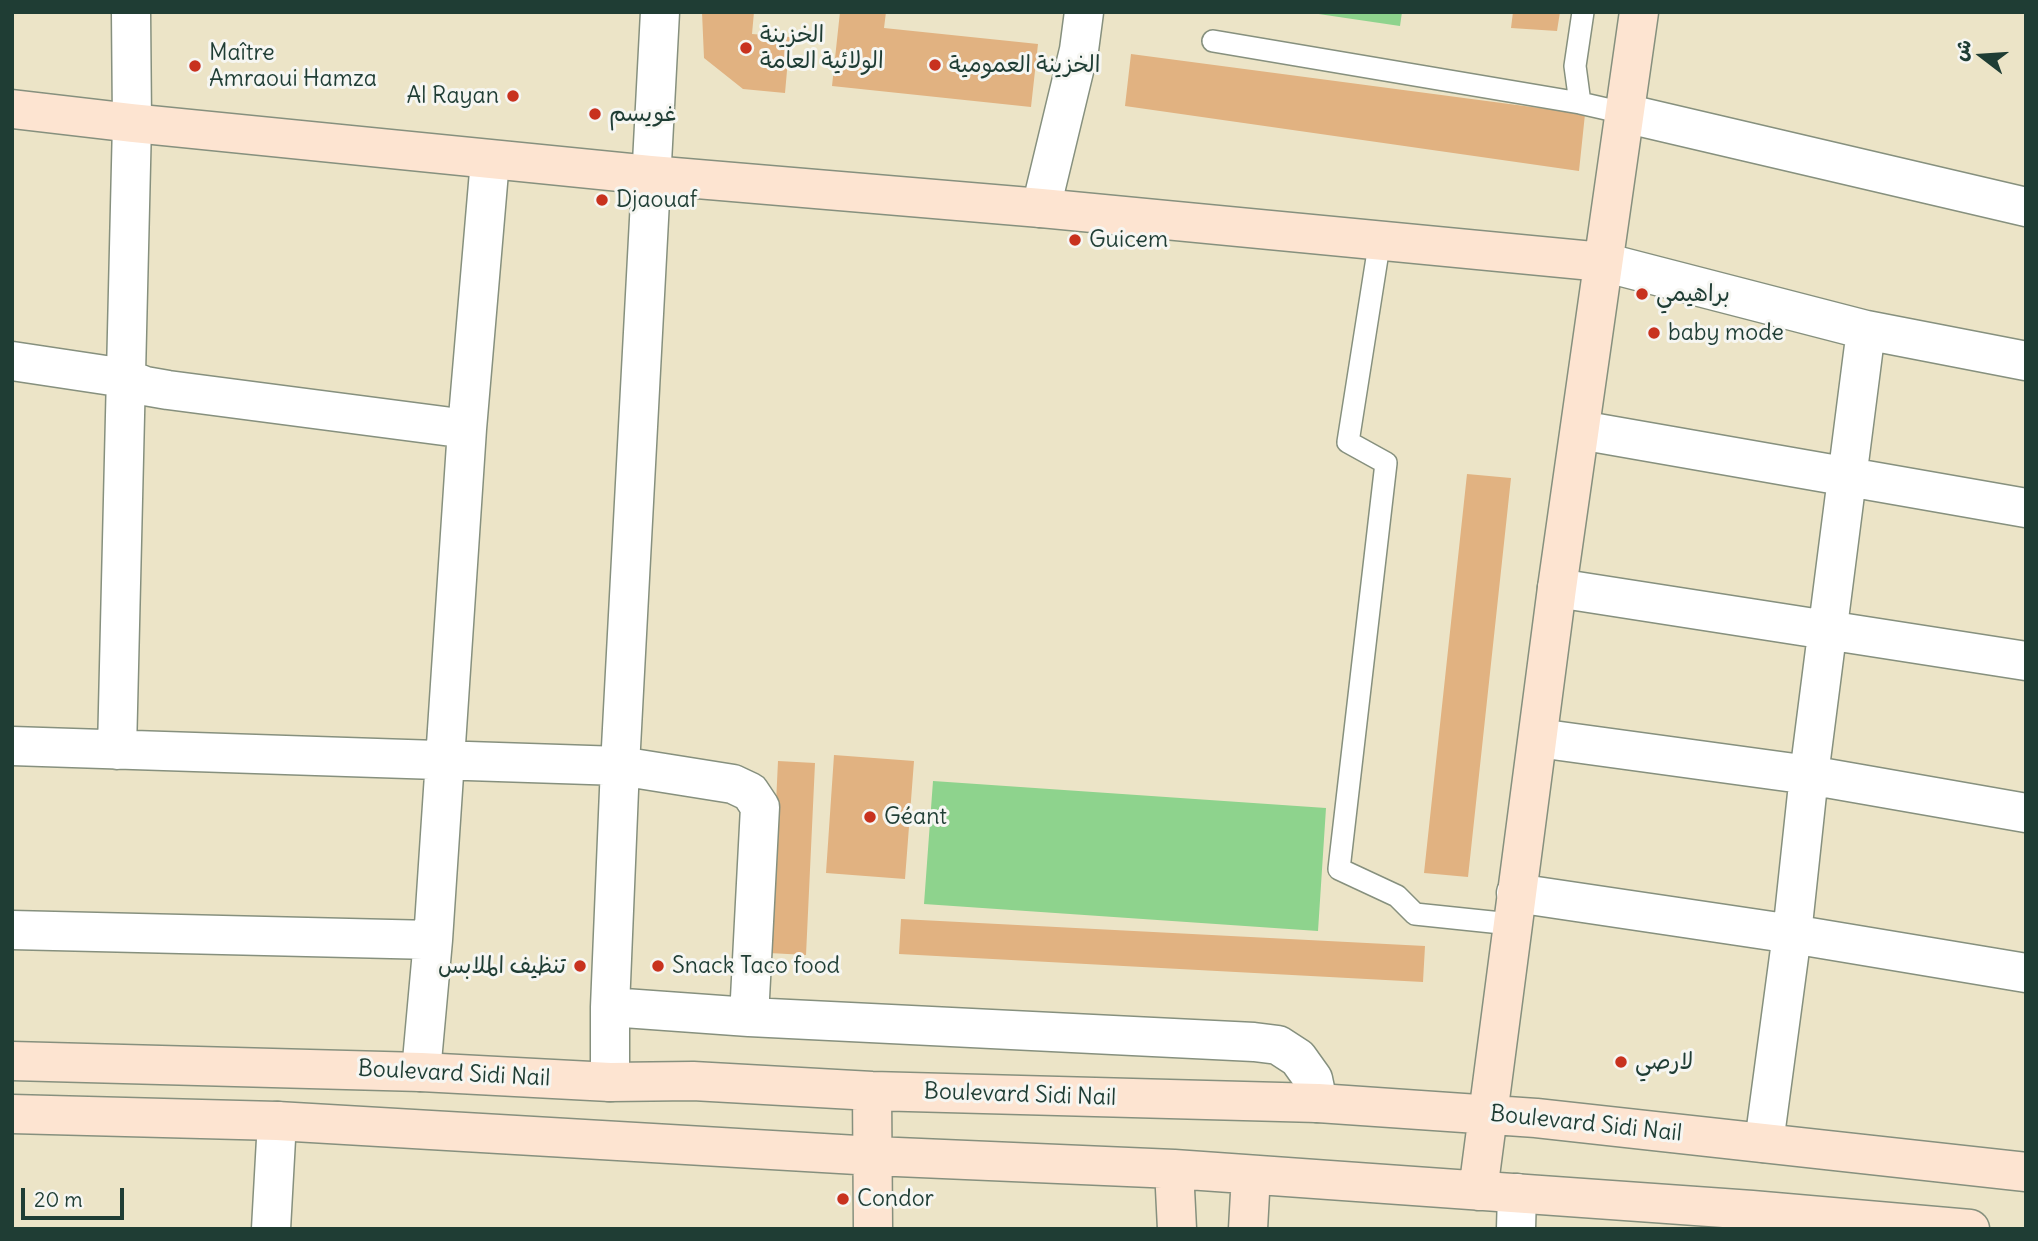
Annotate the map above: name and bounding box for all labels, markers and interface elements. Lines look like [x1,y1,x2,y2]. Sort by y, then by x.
place label: الخزينة الولائية العامة [760,21,884,75]
north arrow [1947,21,2017,91]
text: ش [1947,36,1976,63]
place label: Maître Amraoui Hamza [209,39,377,93]
marker: الخزينة الولائية العامة [738,40,754,56]
place label: الخزينة العمومية [949,51,1100,79]
marker: الخزينة العمومية [927,57,943,73]
marker: Maître Amraoui Hamza [187,58,203,74]
place label: Al Rayan [407,82,499,110]
marker: Al Rayan [505,88,521,104]
place label: غويسم [609,100,676,128]
marker: غويسم [587,106,603,122]
place label: Djaouaf [616,186,697,214]
marker: Djaouaf [594,192,610,208]
place label: Guicem [1089,226,1168,254]
marker: Guicem [1067,232,1083,248]
place label: براهيمي [1656,280,1730,308]
marker: براهيمي [1634,286,1650,302]
place label: baby mode [1668,319,1784,347]
marker: baby mode [1646,325,1662,341]
place label: Géant [884,803,947,831]
marker: Géant [862,809,878,825]
place label: تنظيف الملابس [438,952,566,980]
place label: Snack Taco food [672,952,840,980]
marker: تنظيف الملابس [572,958,588,974]
marker: Snack Taco food [650,958,666,974]
place label: لارصي [1635,1048,1693,1076]
marker: لارصي [1613,1054,1629,1070]
street label: Boulevard Sidi Nail [357,1055,551,1093]
street label: Boulevard Sidi Nail [923,1078,1117,1112]
street label: Boulevard Sidi Nail [1489,1100,1683,1148]
scale bar [24,1174,128,1218]
place label: Condor [857,1185,934,1213]
text: 20 m [34,1186,83,1213]
marker: Condor [835,1191,851,1207]

